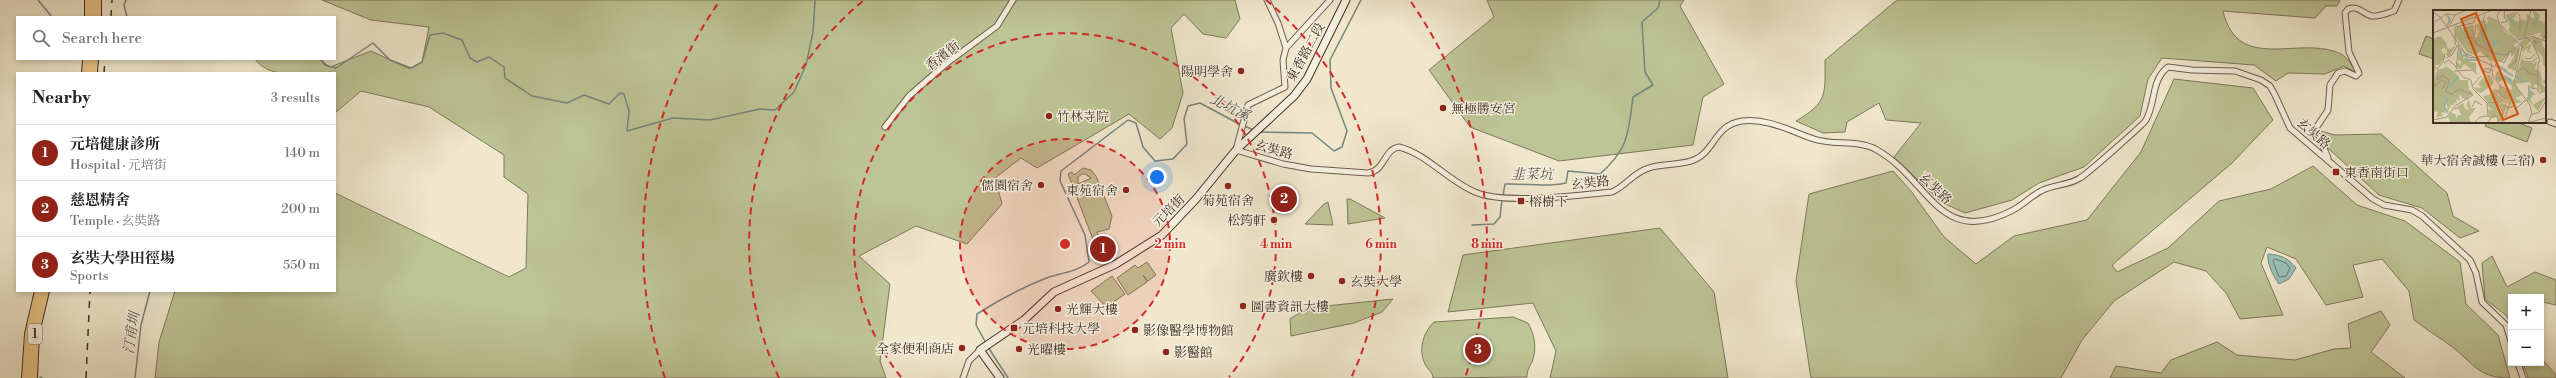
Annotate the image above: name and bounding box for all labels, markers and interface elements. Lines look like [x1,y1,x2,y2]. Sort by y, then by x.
inset map [2433,10,2546,123]
search box [16,16,336,60]
street label: 東香路二段 [1283,20,1329,85]
icon: search [30,27,52,49]
text: Search here [62,29,142,48]
street label: 香濱街 [922,37,963,74]
place label: 陽明學舍 [1181,64,1233,80]
marker: 陽明學舍 [1236,66,1246,76]
text: Nearby [32,87,91,109]
text: 3 results [271,90,320,106]
water label: 北坑溪 [1207,90,1254,126]
place label: 無極勝安宮 [1451,101,1516,117]
marker: 無極勝安宮 [1438,103,1448,113]
place label: 竹林寺院 [1057,109,1109,125]
marker: 竹林寺院 [1044,111,1054,121]
street label: 玄奘路 [2293,115,2333,153]
text: 元培健康診所 [70,135,160,154]
street label: 玄奘路 [1253,137,1295,163]
text: 1 [42,145,48,161]
text: 140 m [284,145,320,161]
place label: 華大宿舍誠樓 (三宿) [2420,153,2535,169]
marker: 華大宿舍誠樓 (三宿) [2538,155,2548,165]
text: Hospital · 元培街 [70,157,167,173]
place label: 東香南街口 [2344,165,2409,181]
water label: 韭菜坑 [1511,166,1555,184]
your location [1147,167,1167,187]
marker: 東香南街口 [2331,167,2341,177]
street label: 玄奘路 [1916,169,1955,208]
street label: 玄奘路 [1570,173,1610,193]
place label: 儒園宿舍 [981,178,1033,194]
marker: 儒園宿舍 [1036,180,1046,190]
marker: 菊苑宿舍 [1223,181,1233,191]
place label: 東苑宿舍 [1066,183,1118,199]
pin: 2 [1271,184,1297,214]
marker: 東苑宿舍 [1121,185,1131,195]
text: 慈恩精舍 [70,191,130,210]
street label: 元培街 [1149,191,1188,230]
place label: 菊苑宿舍 [1202,193,1254,209]
place label: 榕樹下 [1529,194,1568,210]
marker: 榕樹下 [1516,196,1526,206]
text: 2 [41,201,49,217]
text: 200 m [281,201,320,217]
text: Temple · 玄奘路 [70,213,160,229]
place label: 松筠軒 [1227,213,1266,229]
marker: 松筠軒 [1269,215,1279,225]
pin: 1 [1090,234,1116,264]
centre of rings [1058,237,1072,251]
text: 2 min [1154,237,1186,252]
text: 4 min [1260,237,1293,252]
text: 6 min [1365,237,1397,252]
text: 8 min [1471,237,1503,252]
text: 玄奘大學田徑場 [70,249,175,268]
text: 3 [41,257,49,273]
text: 550 m [283,257,320,273]
text: Sports [70,268,109,284]
place label: 廣欽樓 [1264,269,1303,285]
marker: 廣欽樓 [1306,271,1316,281]
place label: 玄奘大學 [1350,274,1402,290]
marker: 玄奘大學 [1337,276,1347,286]
map controls [2508,294,2544,366]
button: + [2508,294,2544,330]
place label: 圖書資訊大樓 [1251,299,1329,315]
marker: 圖書資訊大樓 [1238,301,1248,311]
place label: 光輝大樓 [1066,302,1118,318]
marker: 光輝大樓 [1053,304,1063,314]
water label: 汀甫圳 [120,309,144,355]
place label: 元培科技大學 [1022,321,1100,337]
marker: 元培科技大學 [1009,323,1019,333]
place label: 影像醫學博物館 [1143,323,1234,339]
road number: 1 [28,324,42,344]
marker: 影像醫學博物館 [1130,325,1140,335]
button: − [2508,330,2544,366]
pin: 3 [1465,335,1491,365]
place label: 全家便利商店 [876,341,954,357]
place label: 光曜樓 [1027,342,1066,358]
marker: 全家便利商店 [957,343,967,353]
marker: 光曜樓 [1014,344,1024,354]
place label: 影醫館 [1174,345,1213,361]
marker: 影醫館 [1161,347,1171,357]

